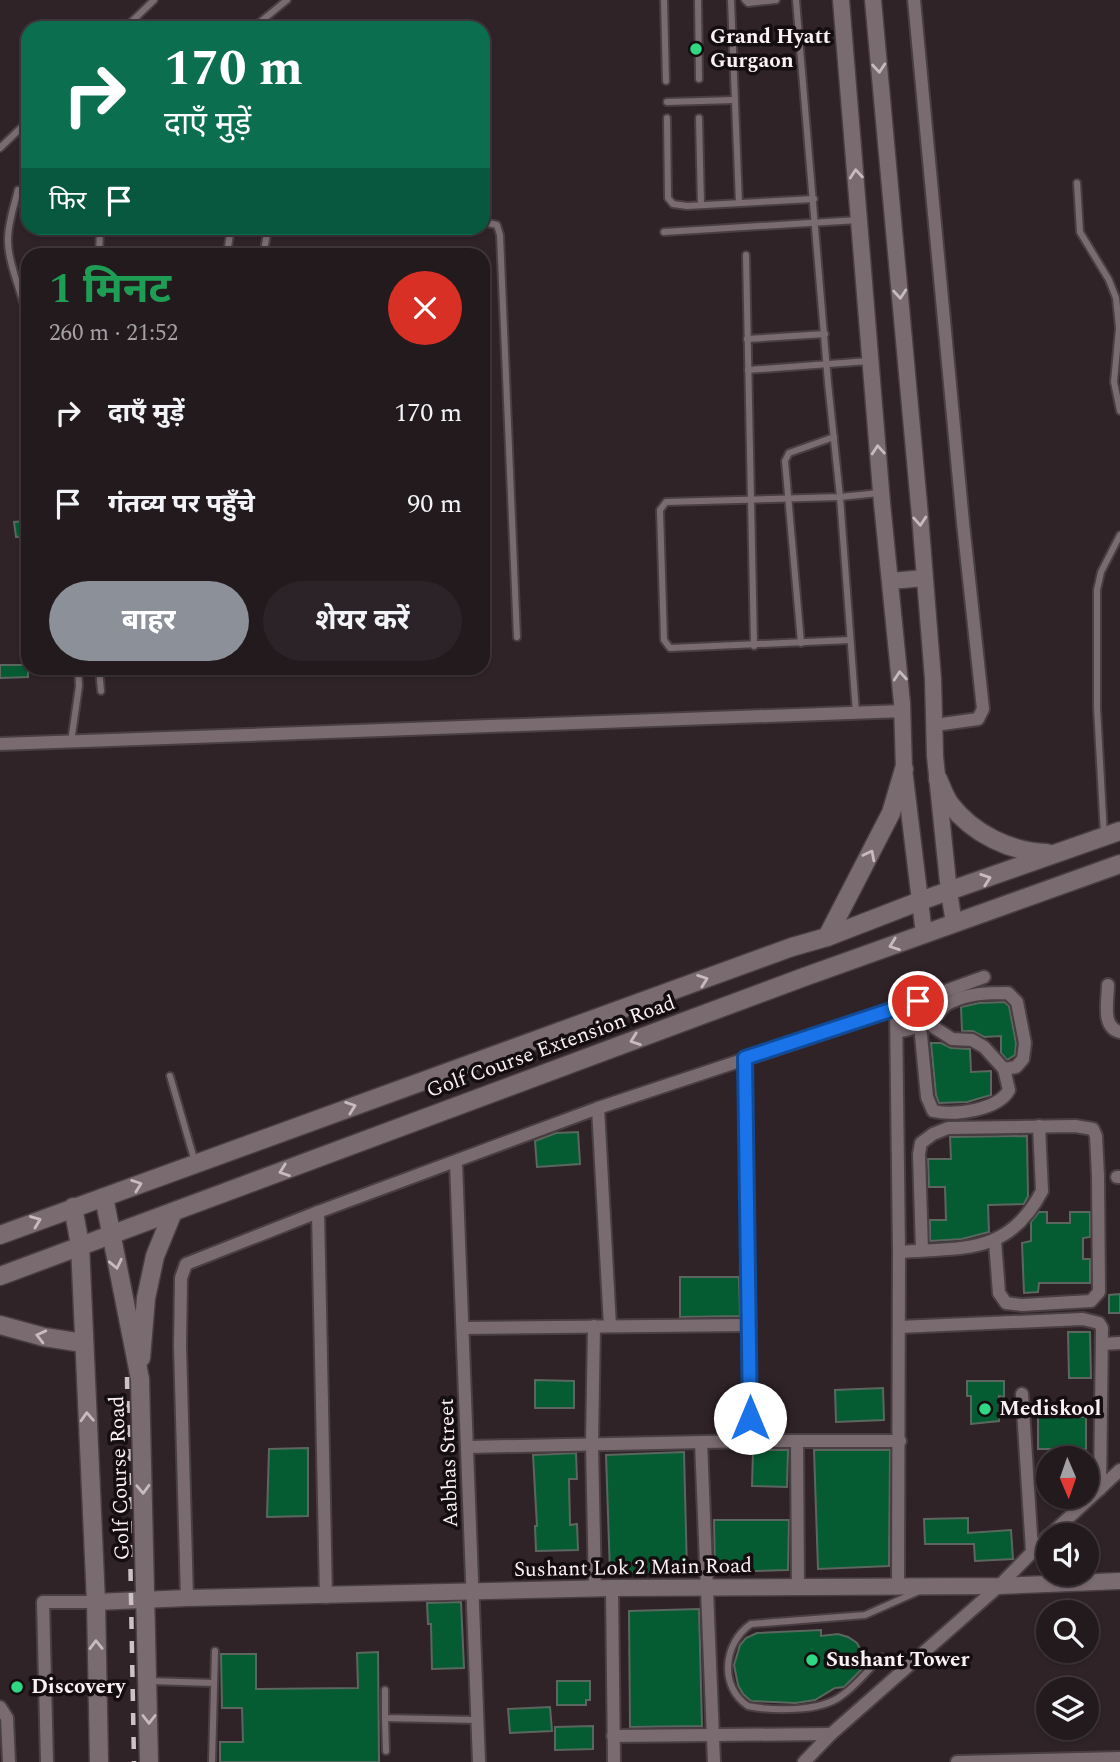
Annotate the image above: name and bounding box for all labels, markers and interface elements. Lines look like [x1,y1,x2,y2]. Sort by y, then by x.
place label: Grand Hyatt Gurgaon [710,21,831,77]
text: 170 m [164,32,303,107]
marker: Grand Hyatt Gurgaon [688,41,704,57]
icon: right [49,49,140,140]
one-way arrow [871,63,886,74]
text: दाएँ मुड़ें [164,100,251,149]
one-way arrow [849,169,864,180]
text: फिर [49,181,86,221]
icon: arrive [100,182,138,220]
text: 1 मिनट [49,258,171,321]
button: close [388,271,462,345]
one-way arrow [892,289,907,300]
text: 260 m · 21:52 [49,316,178,351]
text: दाएँ मुड़ें [108,393,184,433]
text: 170 m [394,393,462,433]
icon: right [49,394,87,432]
one-way arrow [871,444,886,455]
text: गंतव्य पर पहुँचे [108,484,255,524]
text: 90 m [407,484,462,524]
icon: arrive [49,485,87,523]
one-way arrow [912,516,927,527]
button: बाहर [49,581,249,661]
button: शेयर करें [263,581,462,661]
one-way arrow [893,671,908,682]
one-way arrow [862,849,876,862]
one-way arrow [980,873,992,887]
one-way arrow [889,937,901,951]
pin [888,971,948,1031]
one-way arrow [696,974,708,988]
icon: arrive [899,982,937,1020]
street label: Golf Course Extension Road [422,987,680,1107]
one-way arrow [629,1032,641,1046]
one-way arrow [344,1102,356,1116]
one-way arrow [278,1163,290,1177]
one-way arrow [131,1179,143,1193]
one-way arrow [30,1216,42,1230]
one-way arrow [107,1258,122,1270]
one-way arrow [35,1330,47,1344]
position arrow [713,1381,787,1455]
place label: Mediskool [999,1393,1101,1425]
street label: Golf Course Road [101,1395,139,1561]
street label: Aabhas Street [431,1398,467,1528]
marker: Mediskool [977,1401,993,1417]
one-way arrow [79,1412,94,1423]
north arrow [1036,1446,1099,1508]
map controls [1036,1446,1099,1740]
one-way arrow [135,1485,151,1495]
button: sound [1036,1523,1099,1586]
street label: Sushant Lok 2 Main Road [514,1550,752,1586]
button: search [1036,1600,1099,1663]
one-way arrow [89,1639,104,1650]
place label: Sushant Tower [826,1644,969,1676]
marker: Sushant Tower [804,1652,820,1668]
place label: Discovery [31,1671,126,1703]
button: layers [1036,1677,1099,1740]
marker: Discovery [9,1679,25,1695]
one-way arrow [141,1714,156,1725]

